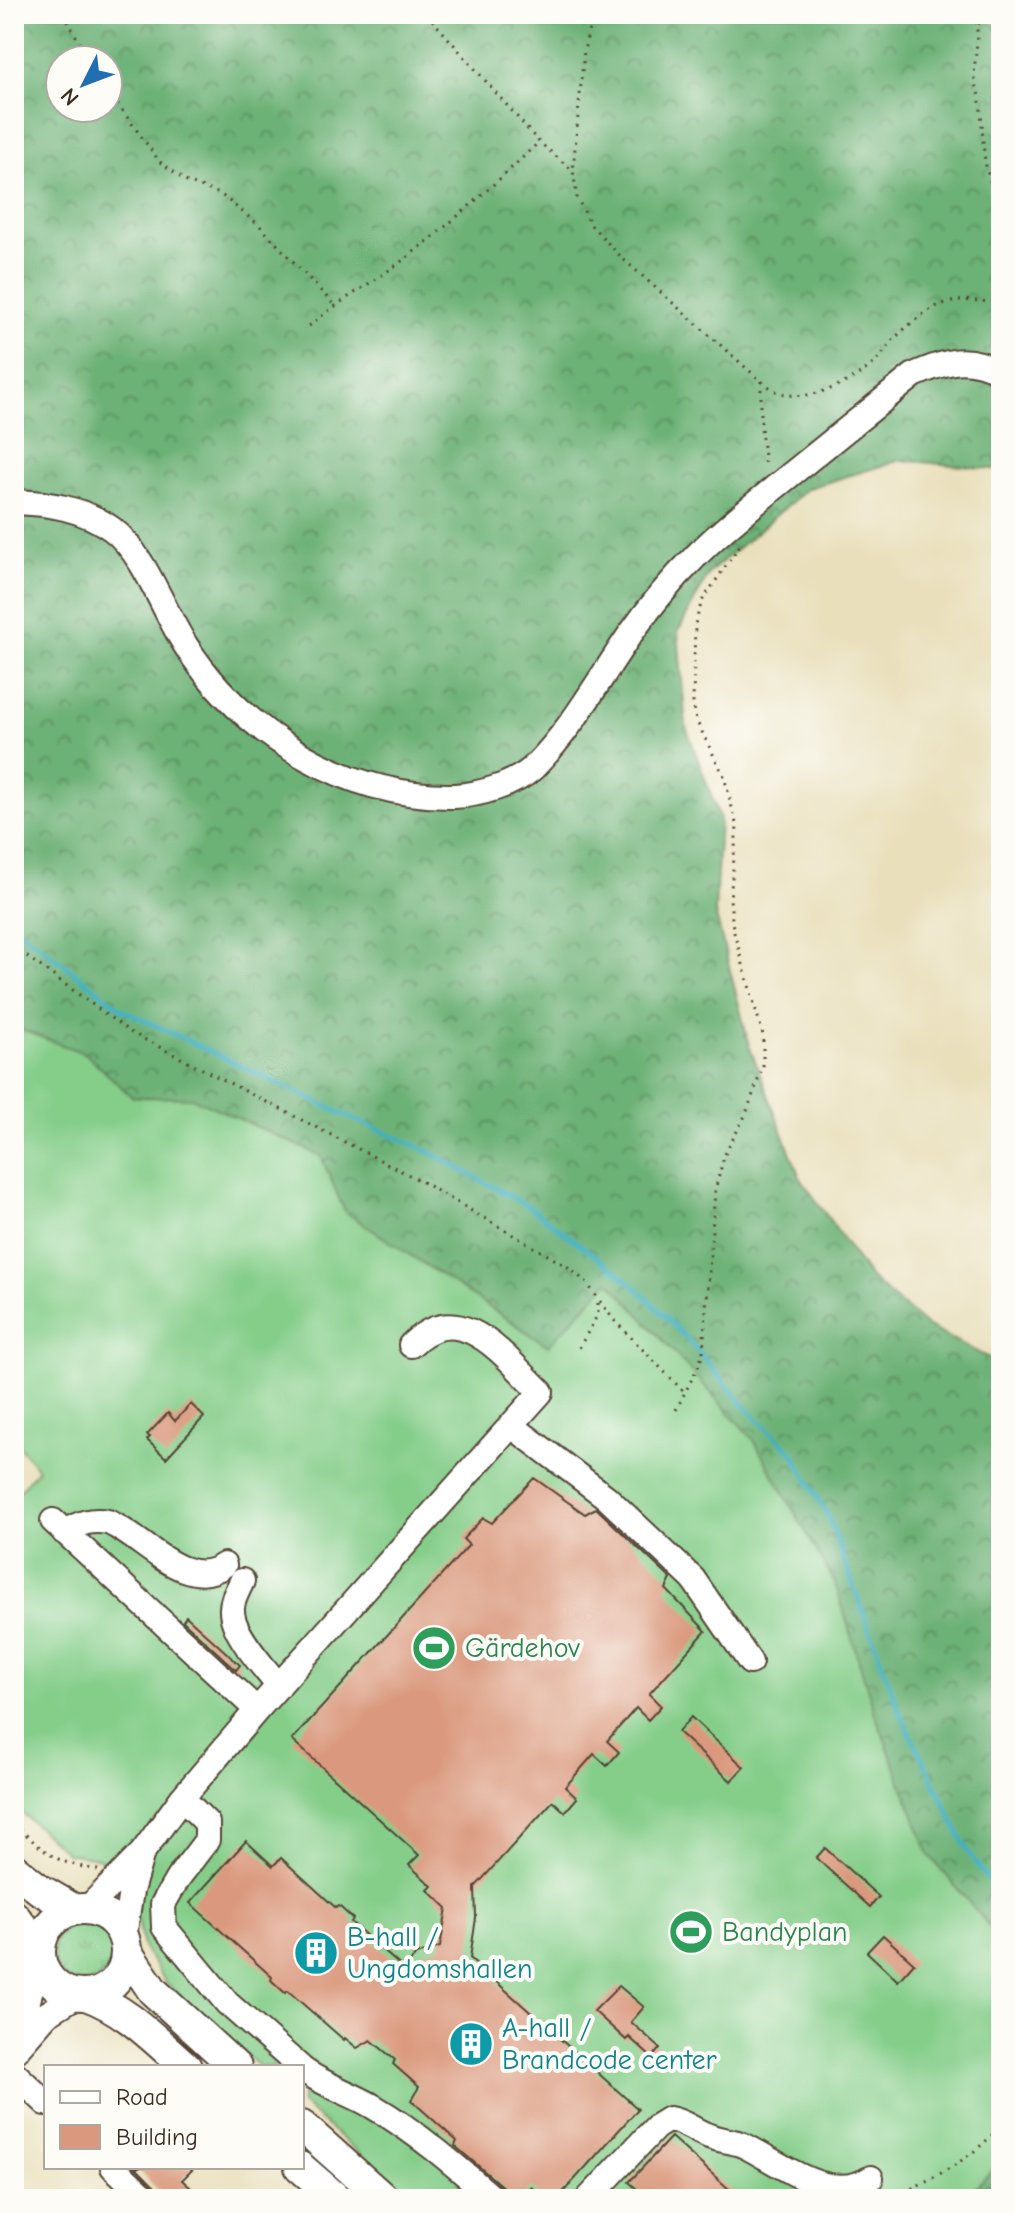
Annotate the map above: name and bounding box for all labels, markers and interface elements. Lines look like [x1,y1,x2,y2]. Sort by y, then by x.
north arrow [44,44,124,124]
text: N [55,83,84,111]
sports icon: Gärdehov [410,1624,458,1672]
place label: Gärdehov [465,1632,580,1664]
sports icon: Bandyplan [667,1908,715,1956]
place label: Bandyplan [722,1916,848,1948]
place label: B-hall / Ungdomshallen [347,1921,532,1985]
building icon: B-hall / Ungdomshallen [292,1929,340,1977]
place label: A-hall / Brandcode center [502,2012,717,2076]
building icon: A-hall / Brandcode center [447,2020,495,2068]
legend [44,2065,304,2169]
text: Road [116,2083,168,2111]
text: Building [116,2123,198,2151]

